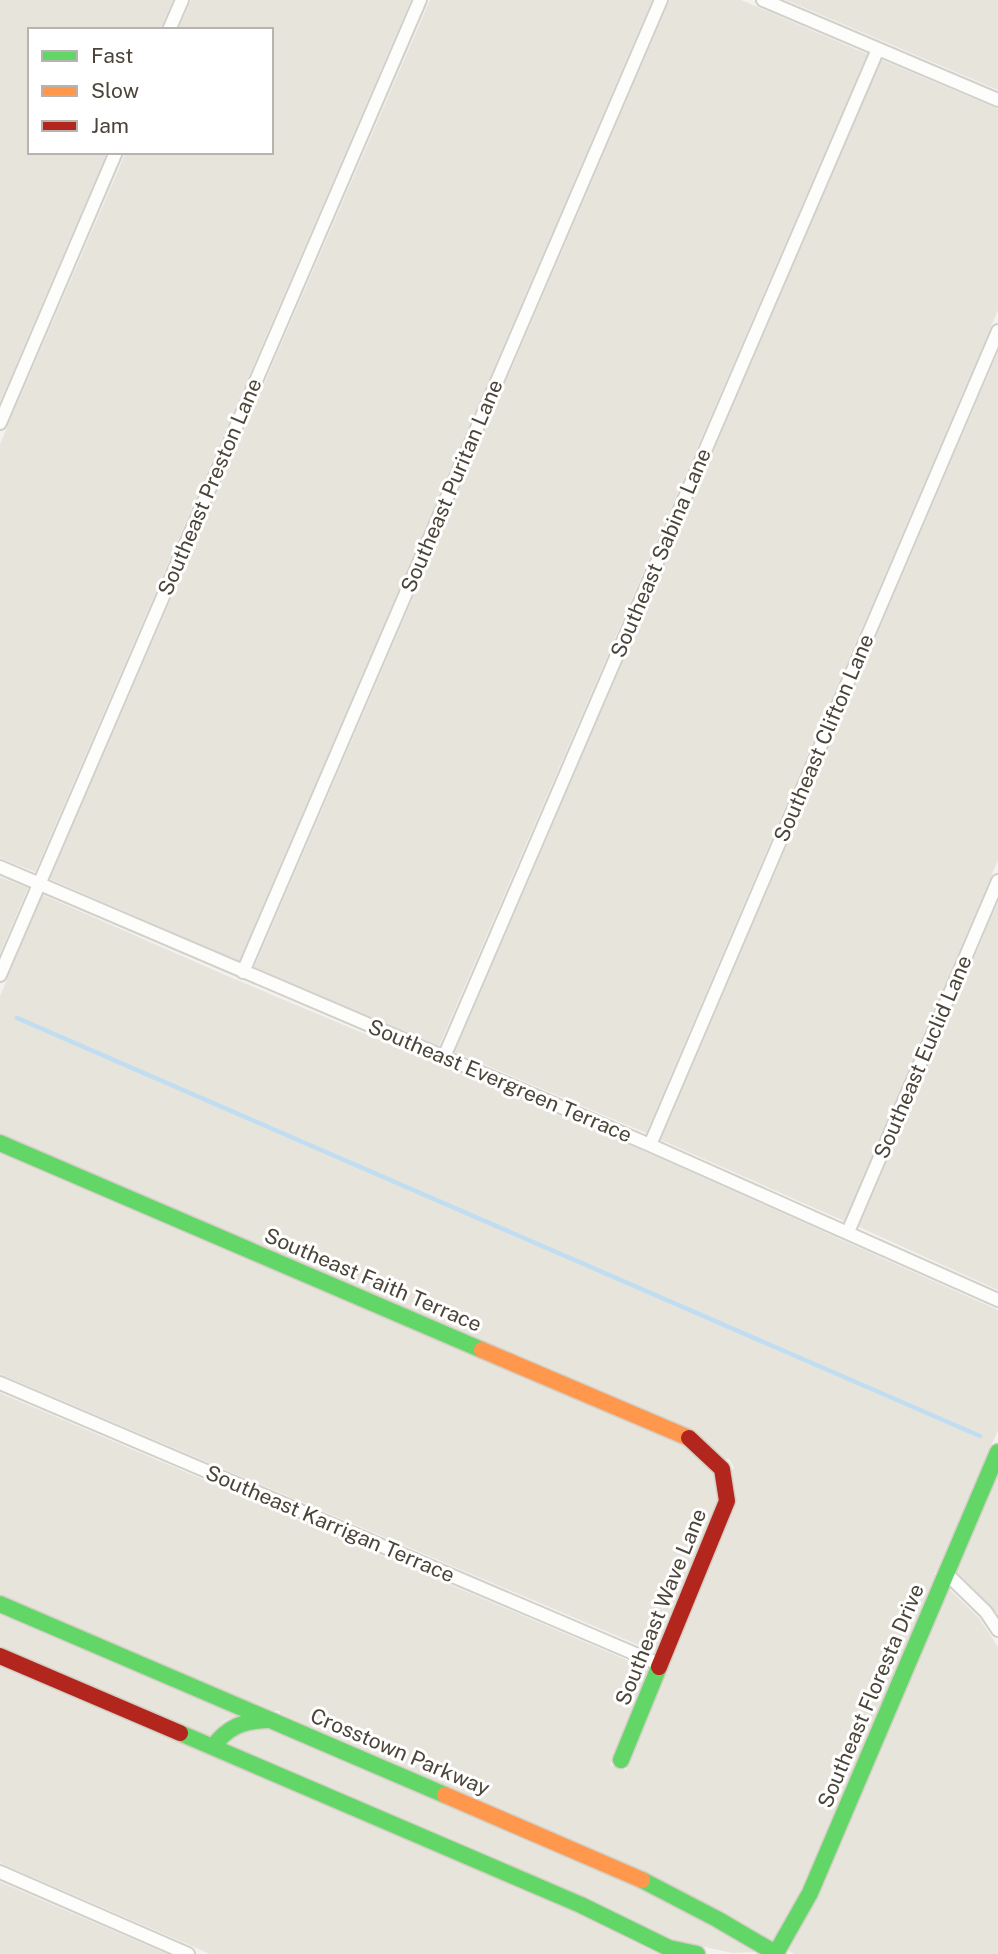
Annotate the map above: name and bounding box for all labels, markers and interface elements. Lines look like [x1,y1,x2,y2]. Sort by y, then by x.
legend [28,28,273,154]
text: Fast [91,43,133,68]
text: Slow [91,78,139,103]
text: Jam [91,113,129,138]
street label: Southeast Preston Lane [152,375,267,599]
street label: Southeast Puritan Lane [395,376,508,596]
street label: Southeast Sabina Lane [605,444,716,661]
street label: Southeast Clifton Lane [768,630,879,845]
street label: Southeast Euclid Lane [868,952,977,1162]
street label: Southeast Evergreen Terrace [365,1014,636,1148]
street label: Southeast Faith Terrace [261,1222,486,1337]
street label: Southeast Karrigan Terrace [202,1460,458,1587]
street label: Southeast Wave Lane [610,1505,711,1709]
street label: Southeast Floresta Drive [812,1580,929,1812]
street label: Crosstown Parkway [307,1702,494,1801]

